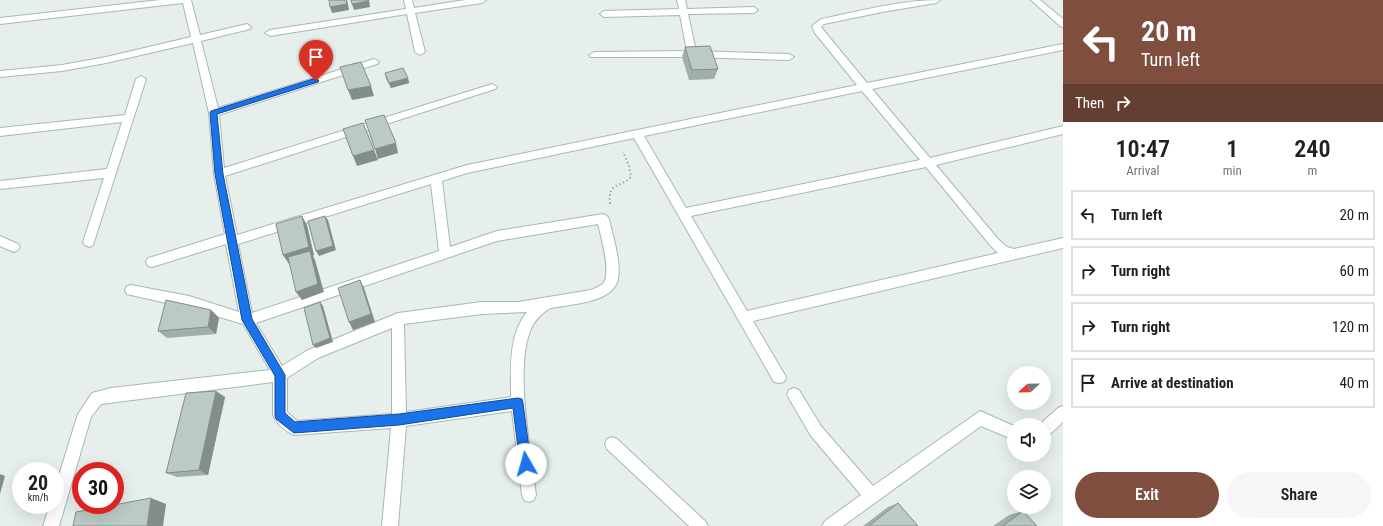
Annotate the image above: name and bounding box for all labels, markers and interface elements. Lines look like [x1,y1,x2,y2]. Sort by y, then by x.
text: 20 m [1141,15,1197,48]
icon: left [1075,16,1127,68]
pin [299,40,333,81]
icon: arrive [305,46,327,68]
text: Turn left [1141,49,1200,70]
icon: right [1112,92,1134,114]
text: Then [1075,94,1104,112]
text: 10:47 [1116,135,1170,163]
text: 1 [1226,135,1238,163]
text: 240 [1294,135,1330,163]
text: Arrival [1126,163,1159,178]
text: min [1223,163,1242,178]
text: m [1307,163,1317,178]
icon: left [1077,204,1099,226]
text: Turn left [1111,206,1162,224]
text: 20 m [1339,206,1369,224]
icon: right [1077,260,1099,282]
text: Turn right [1111,262,1170,280]
text: 60 m [1339,262,1369,280]
icon: right [1077,316,1099,338]
text: Turn right [1111,318,1170,336]
text: 120 m [1332,318,1369,336]
north arrow [1007,366,1051,410]
map controls [1007,366,1051,514]
icon: arrive [1077,372,1099,394]
text: Arrive at destination [1111,374,1234,392]
text: 40 m [1339,374,1369,392]
button: sound [1007,418,1051,462]
position arrow [505,443,547,485]
speed limit sign: 30 [72,462,124,514]
button: layers [1007,470,1051,514]
text: 20 [28,471,48,495]
button: Exit [1075,472,1219,518]
button: Share [1227,472,1371,518]
text: km/h [28,492,48,503]

